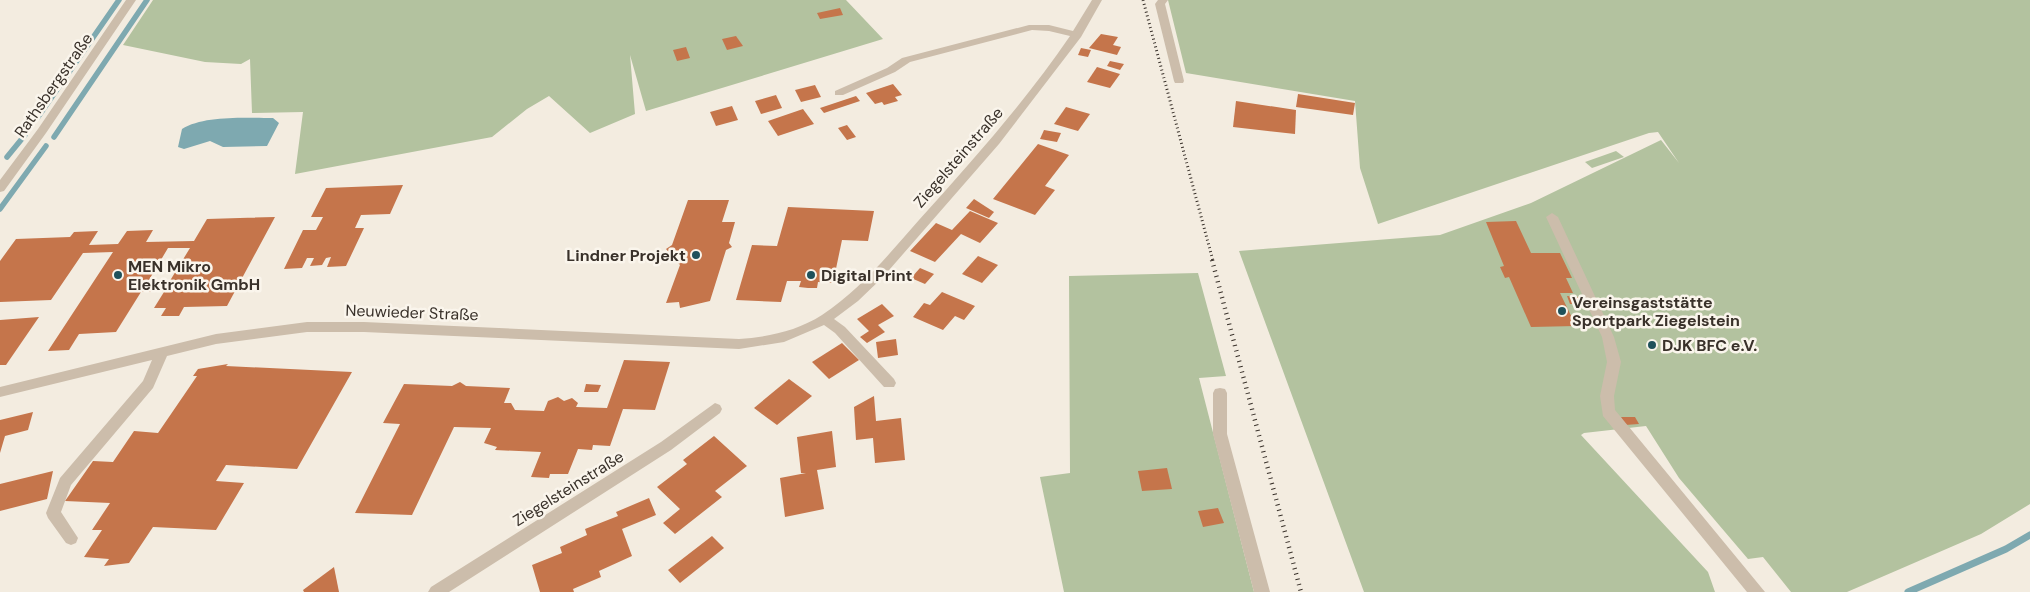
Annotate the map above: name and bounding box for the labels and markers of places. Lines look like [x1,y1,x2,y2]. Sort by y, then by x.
place label: Lindner Projekt [566,245,686,266]
marker: Lindner Projekt [690,249,702,261]
place label: MEN Mikro Elektronik GmbH [128,256,260,295]
place label: Digital Print [821,265,913,286]
marker: MEN Mikro Elektronik GmbH [112,269,124,281]
marker: Digital Print [805,269,817,281]
place label: Vereinsgaststätte Sportpark Ziegelstein [1572,292,1740,331]
marker: Vereinsgaststätte Sportpark Ziegelstein [1556,305,1568,317]
place label: DJK BFC e.V. [1662,335,1757,356]
marker: DJK BFC e.V. [1646,339,1658,351]

